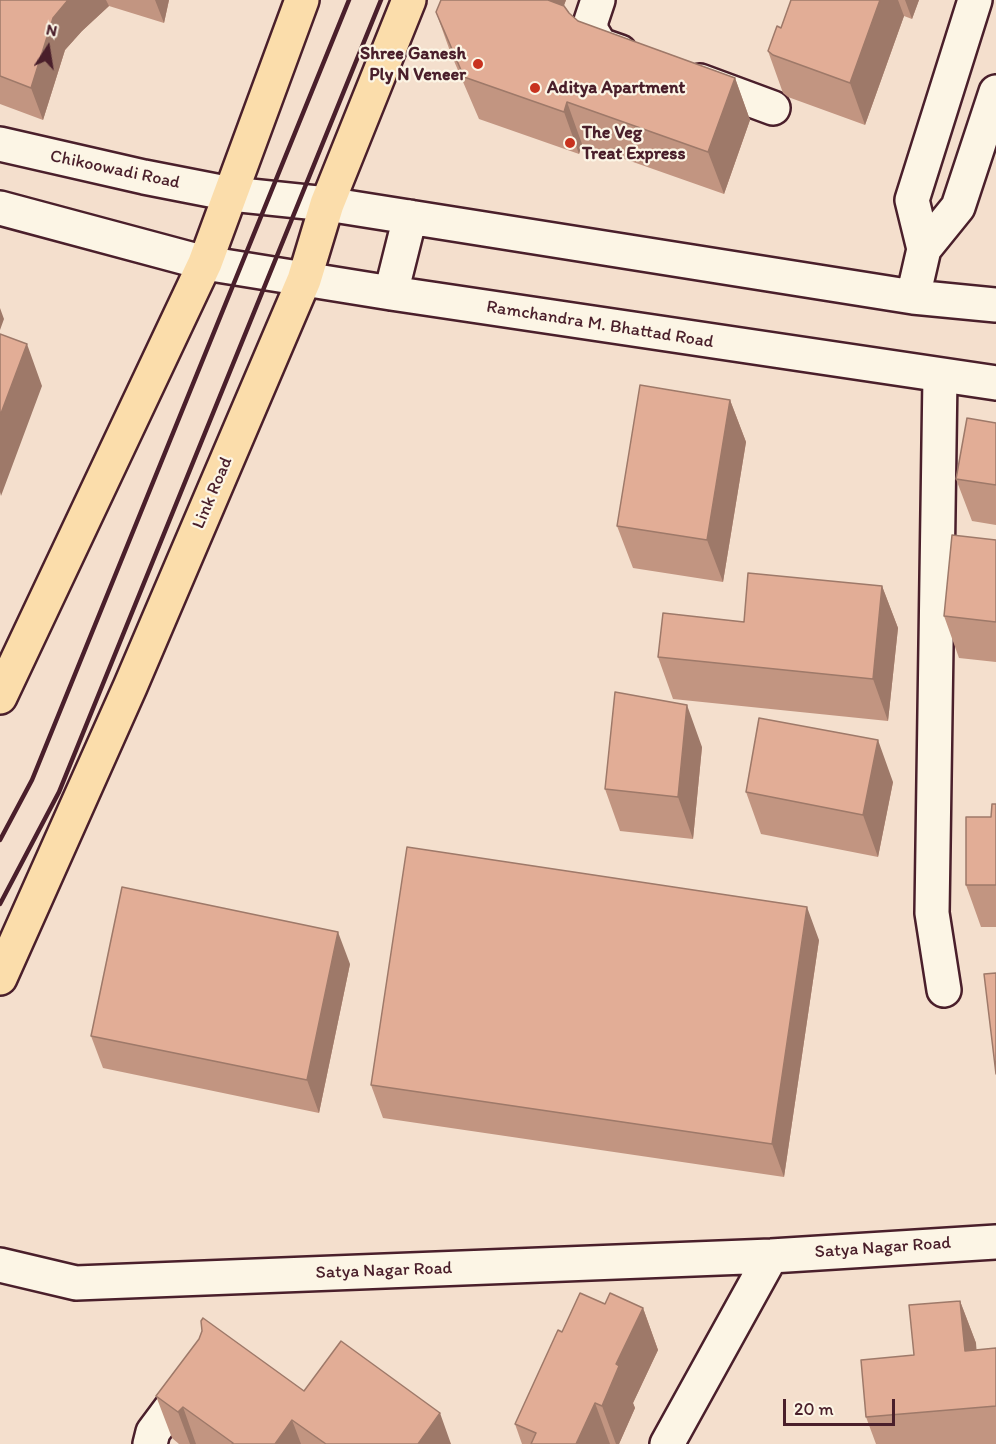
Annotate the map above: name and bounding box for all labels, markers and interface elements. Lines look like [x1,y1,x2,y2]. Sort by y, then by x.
north arrow [18,18,78,78]
text: N [45,19,59,40]
place label: Shree Ganesh Ply N Veneer [360,43,466,86]
marker: Shree Ganesh Ply N Veneer [471,57,485,71]
place label: Aditya Apartment [547,77,685,99]
marker: Aditya Apartment [528,81,542,95]
place label: The Veg Treat Express [582,122,685,164]
marker: The Veg Treat Express [563,136,577,150]
street label: Chikoowadi Road [48,146,182,194]
street label: Ramchandra M. Bhattad Road [485,296,715,354]
street label: Link Road [188,454,238,532]
street label: Satya Nagar Road [814,1232,952,1264]
street label: Satya Nagar Road [315,1258,453,1284]
scale bar [786,1387,898,1425]
text: 20 m [794,1398,834,1420]

